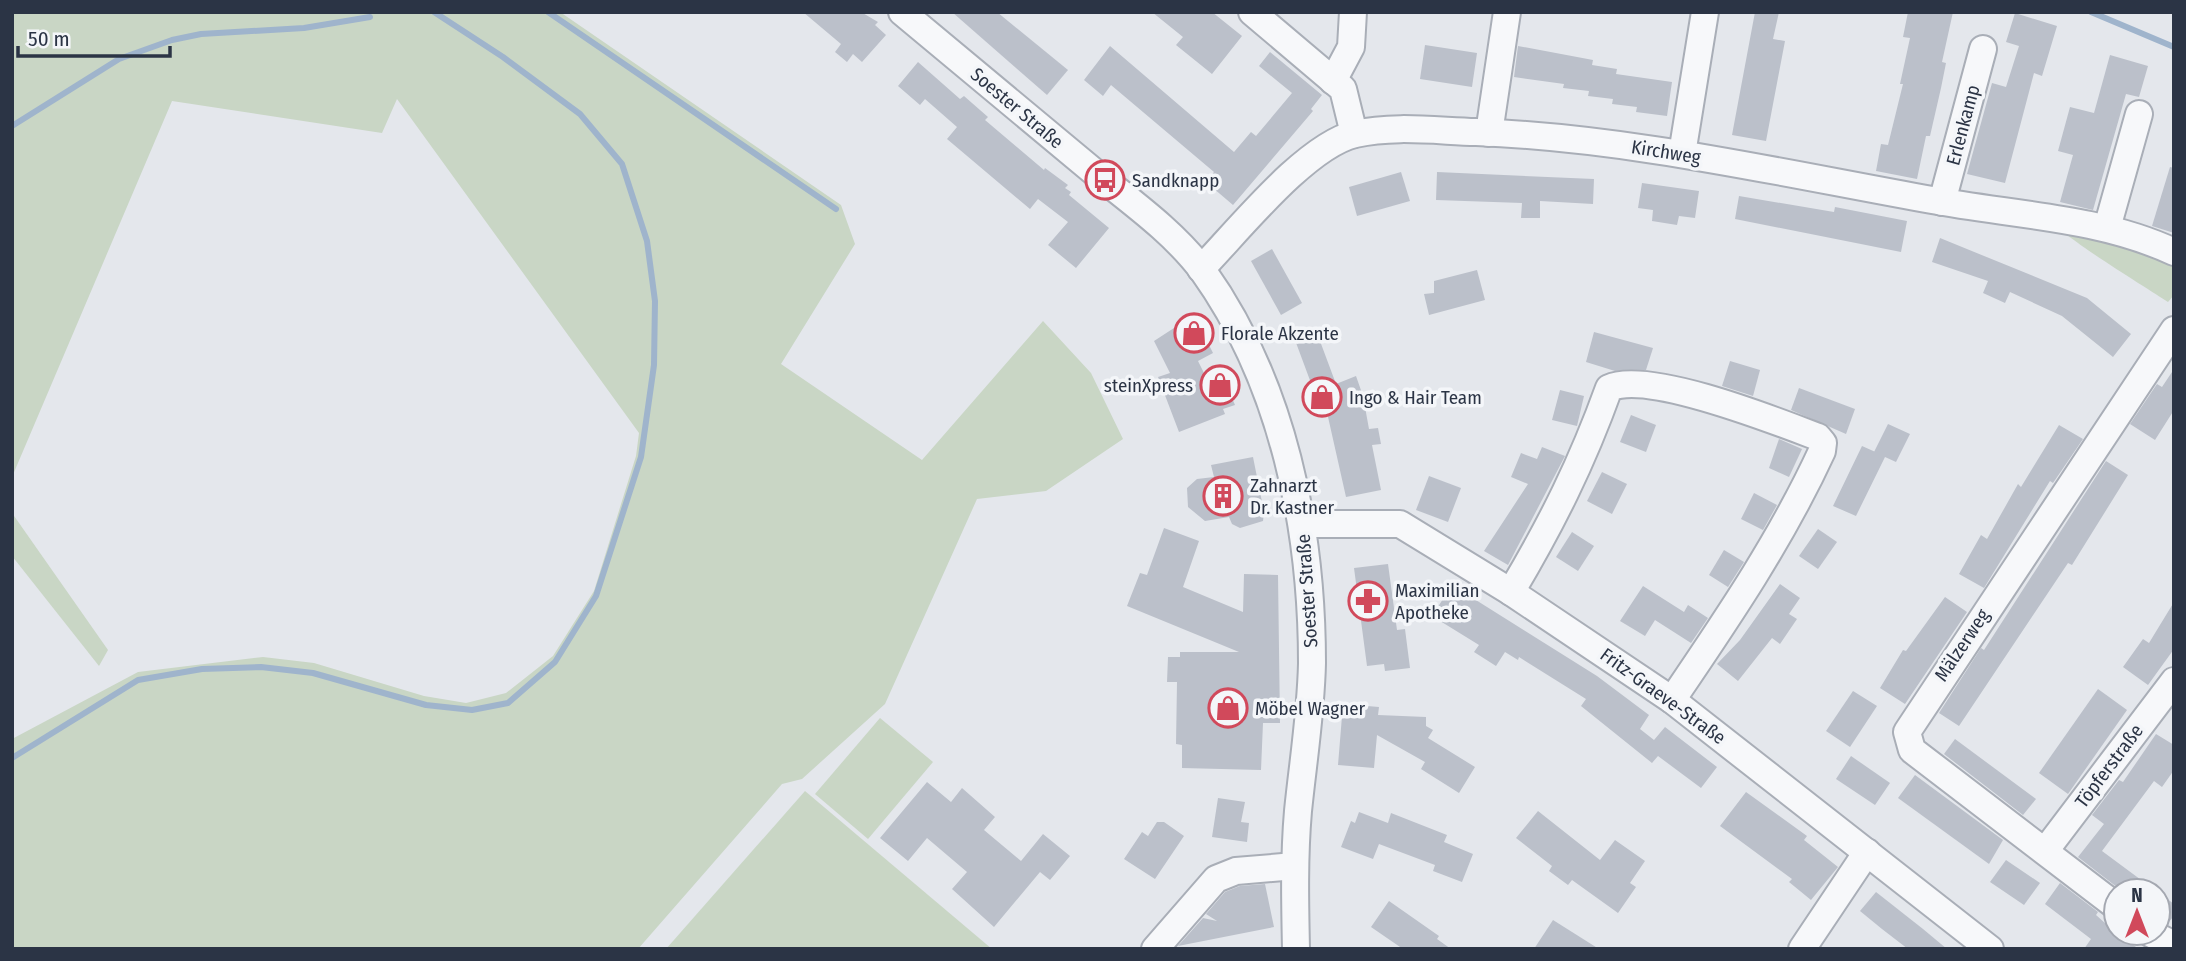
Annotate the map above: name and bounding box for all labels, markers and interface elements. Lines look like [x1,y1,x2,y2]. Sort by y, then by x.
scale bar [18,14,170,58]
text: 50 m [28,26,70,52]
street label: Soester Straße [966,63,1068,153]
street label: Erlenkamp [1941,82,1985,168]
street label: Kirchweg [1630,135,1702,169]
bus stop icon: Sandknapp [1084,159,1126,201]
place label: Sandknapp [1132,169,1219,192]
shop icon: Florale Akzente [1173,312,1215,354]
place label: Florale Akzente [1221,322,1339,345]
shop icon: steinXpress [1199,364,1241,406]
place label: steinXpress [1104,374,1193,397]
shop icon: Ingo & Hair Team [1301,376,1343,418]
place label: Ingo & Hair Team [1349,386,1482,409]
place label: Zahnarzt Dr. Kastner [1250,474,1334,519]
building icon: Zahnarzt Dr. Kastner [1202,475,1244,517]
street label: Soester Straße [1292,533,1322,649]
place label: Maximilian Apotheke [1395,579,1479,624]
pharmacy icon: Maximilian Apotheke [1347,580,1389,622]
street label: Mälzerweg [1930,605,1994,685]
street label: Fritz-Graeve-Straße [1596,643,1730,749]
shop icon: Möbel Wagner [1207,687,1249,729]
place label: Möbel Wagner [1255,697,1366,720]
street label: Töpferstraße [2070,720,2148,812]
north arrow [2102,877,2172,947]
text: N [2131,884,2143,907]

